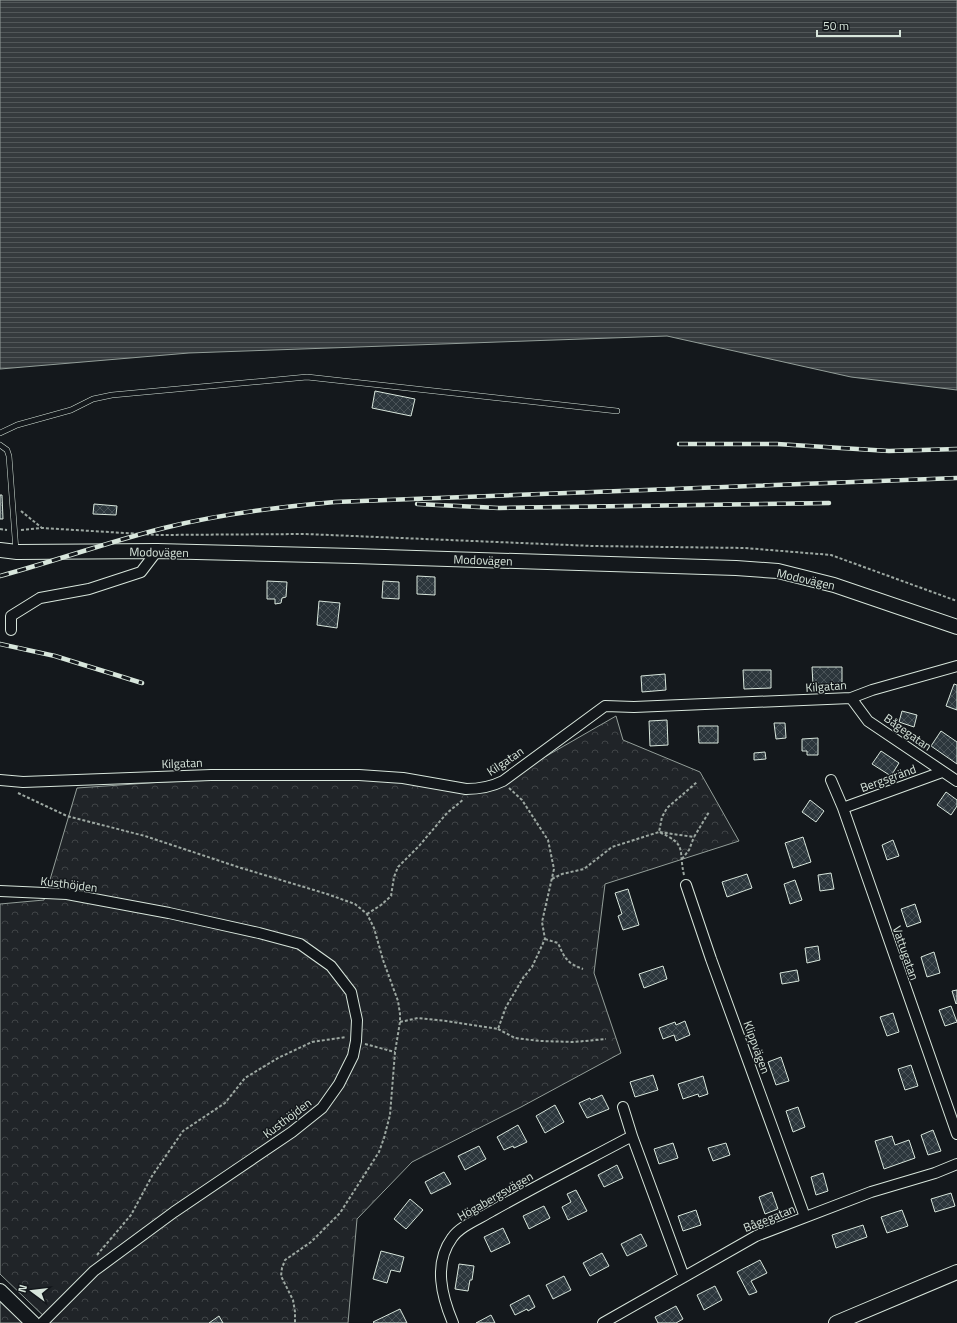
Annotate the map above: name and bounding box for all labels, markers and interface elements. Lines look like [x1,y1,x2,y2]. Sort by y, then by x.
scale bar [817,12,900,38]
text: 50 m [823,16,849,35]
street label: Modovägen [129,542,189,562]
street label: Modovägen [453,549,513,571]
street label: Modovägen [775,563,837,595]
street label: Kilgatan [805,675,847,697]
street label: Bågegatan [880,709,936,755]
street label: Kilgatan [483,742,527,780]
street label: Kilgatan [161,753,203,773]
street label: Bergsgränd [857,759,919,797]
street label: Kusthöjden [40,871,98,897]
street label: Vattugatan [888,923,924,983]
street label: Klippvägen [739,1018,775,1076]
street label: Kusthöjden [258,1093,316,1143]
street label: Högabergsvägen [453,1167,537,1225]
street label: Bågegatan [740,1199,798,1237]
north arrow [12,1271,52,1311]
text: N [14,1283,31,1294]

